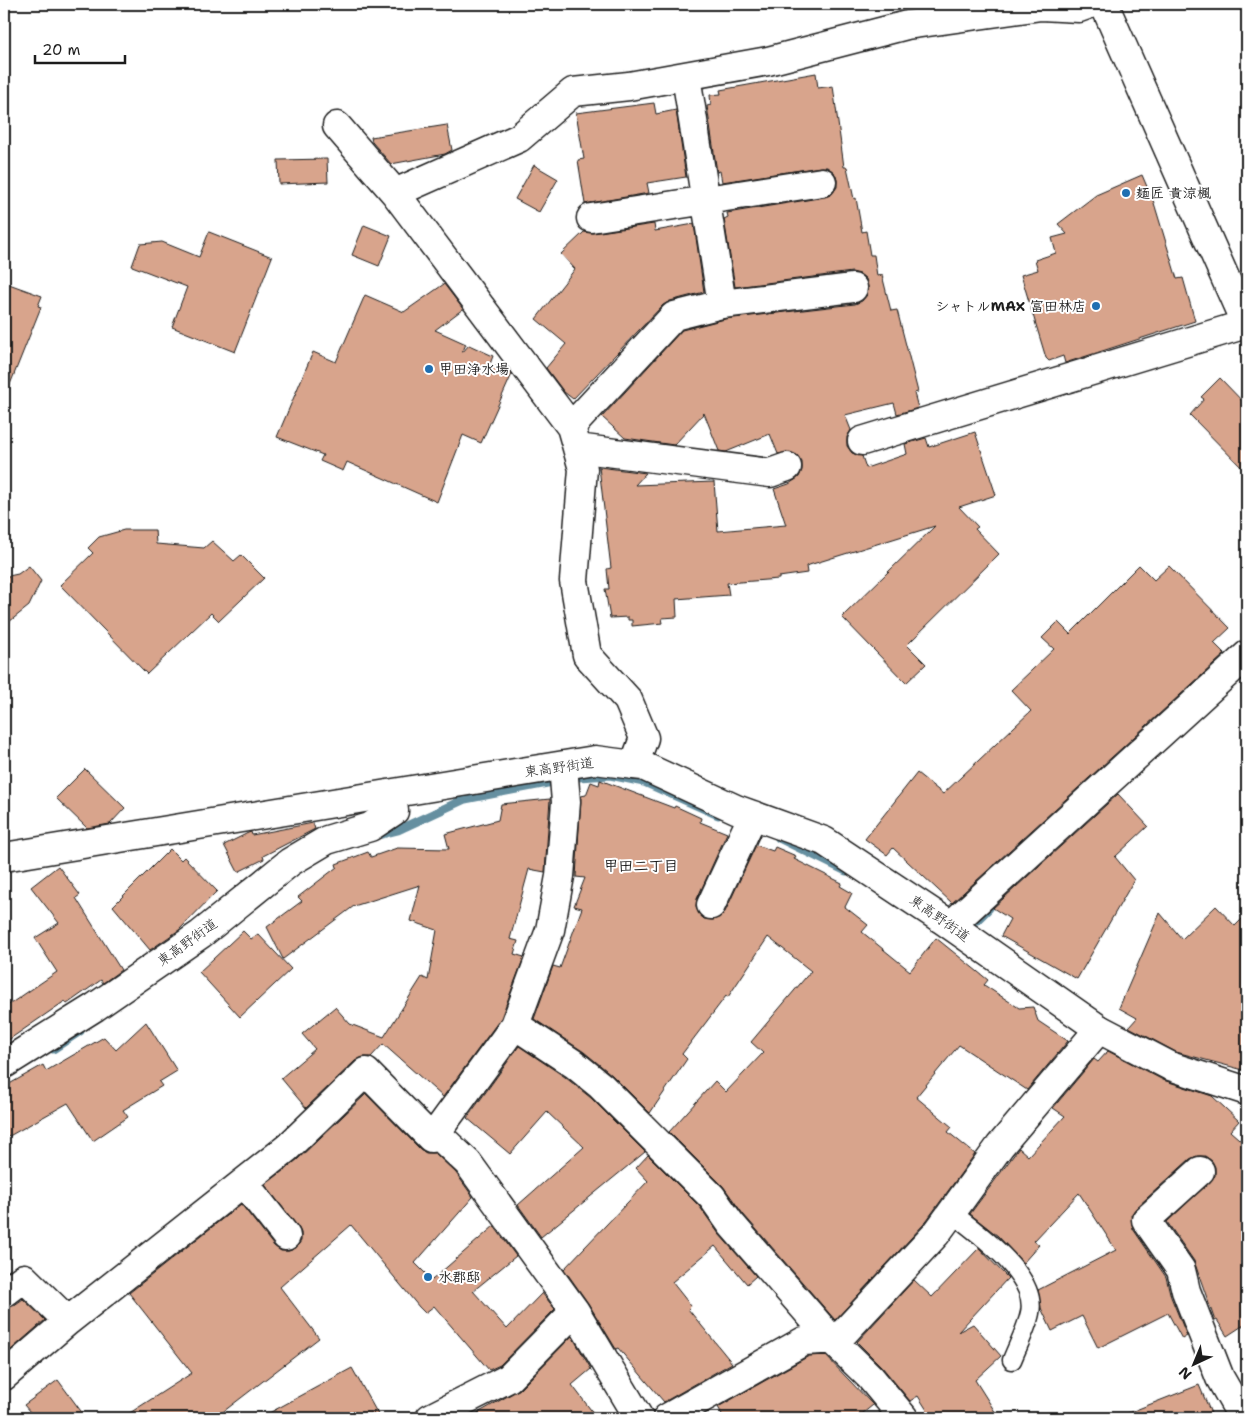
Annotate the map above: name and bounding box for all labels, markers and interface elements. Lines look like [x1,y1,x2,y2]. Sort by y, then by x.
scale bar [35,32,125,64]
text: 20 m [42,40,81,60]
place label: 麺匠 貴涼楓 [1136,184,1212,202]
marker: 麺匠 貴涼楓 [1120,187,1132,199]
place label: シャトルMAX 富田林店 [935,297,1086,315]
marker: シャトルMAX 富田林店 [1090,300,1102,312]
place label: 甲田浄水場 [439,360,509,378]
marker: 甲田浄水場 [423,363,435,375]
street label: 東高野街道 [523,753,595,781]
district label: 甲田二丁目 [603,856,679,876]
street label: 東高野街道 [906,891,974,945]
street label: 東高野街道 [153,914,221,970]
place label: 水郡邸 [438,1268,480,1286]
marker: 水郡邸 [422,1271,434,1283]
north arrow [1168,1340,1218,1390]
text: N [1175,1363,1195,1384]

